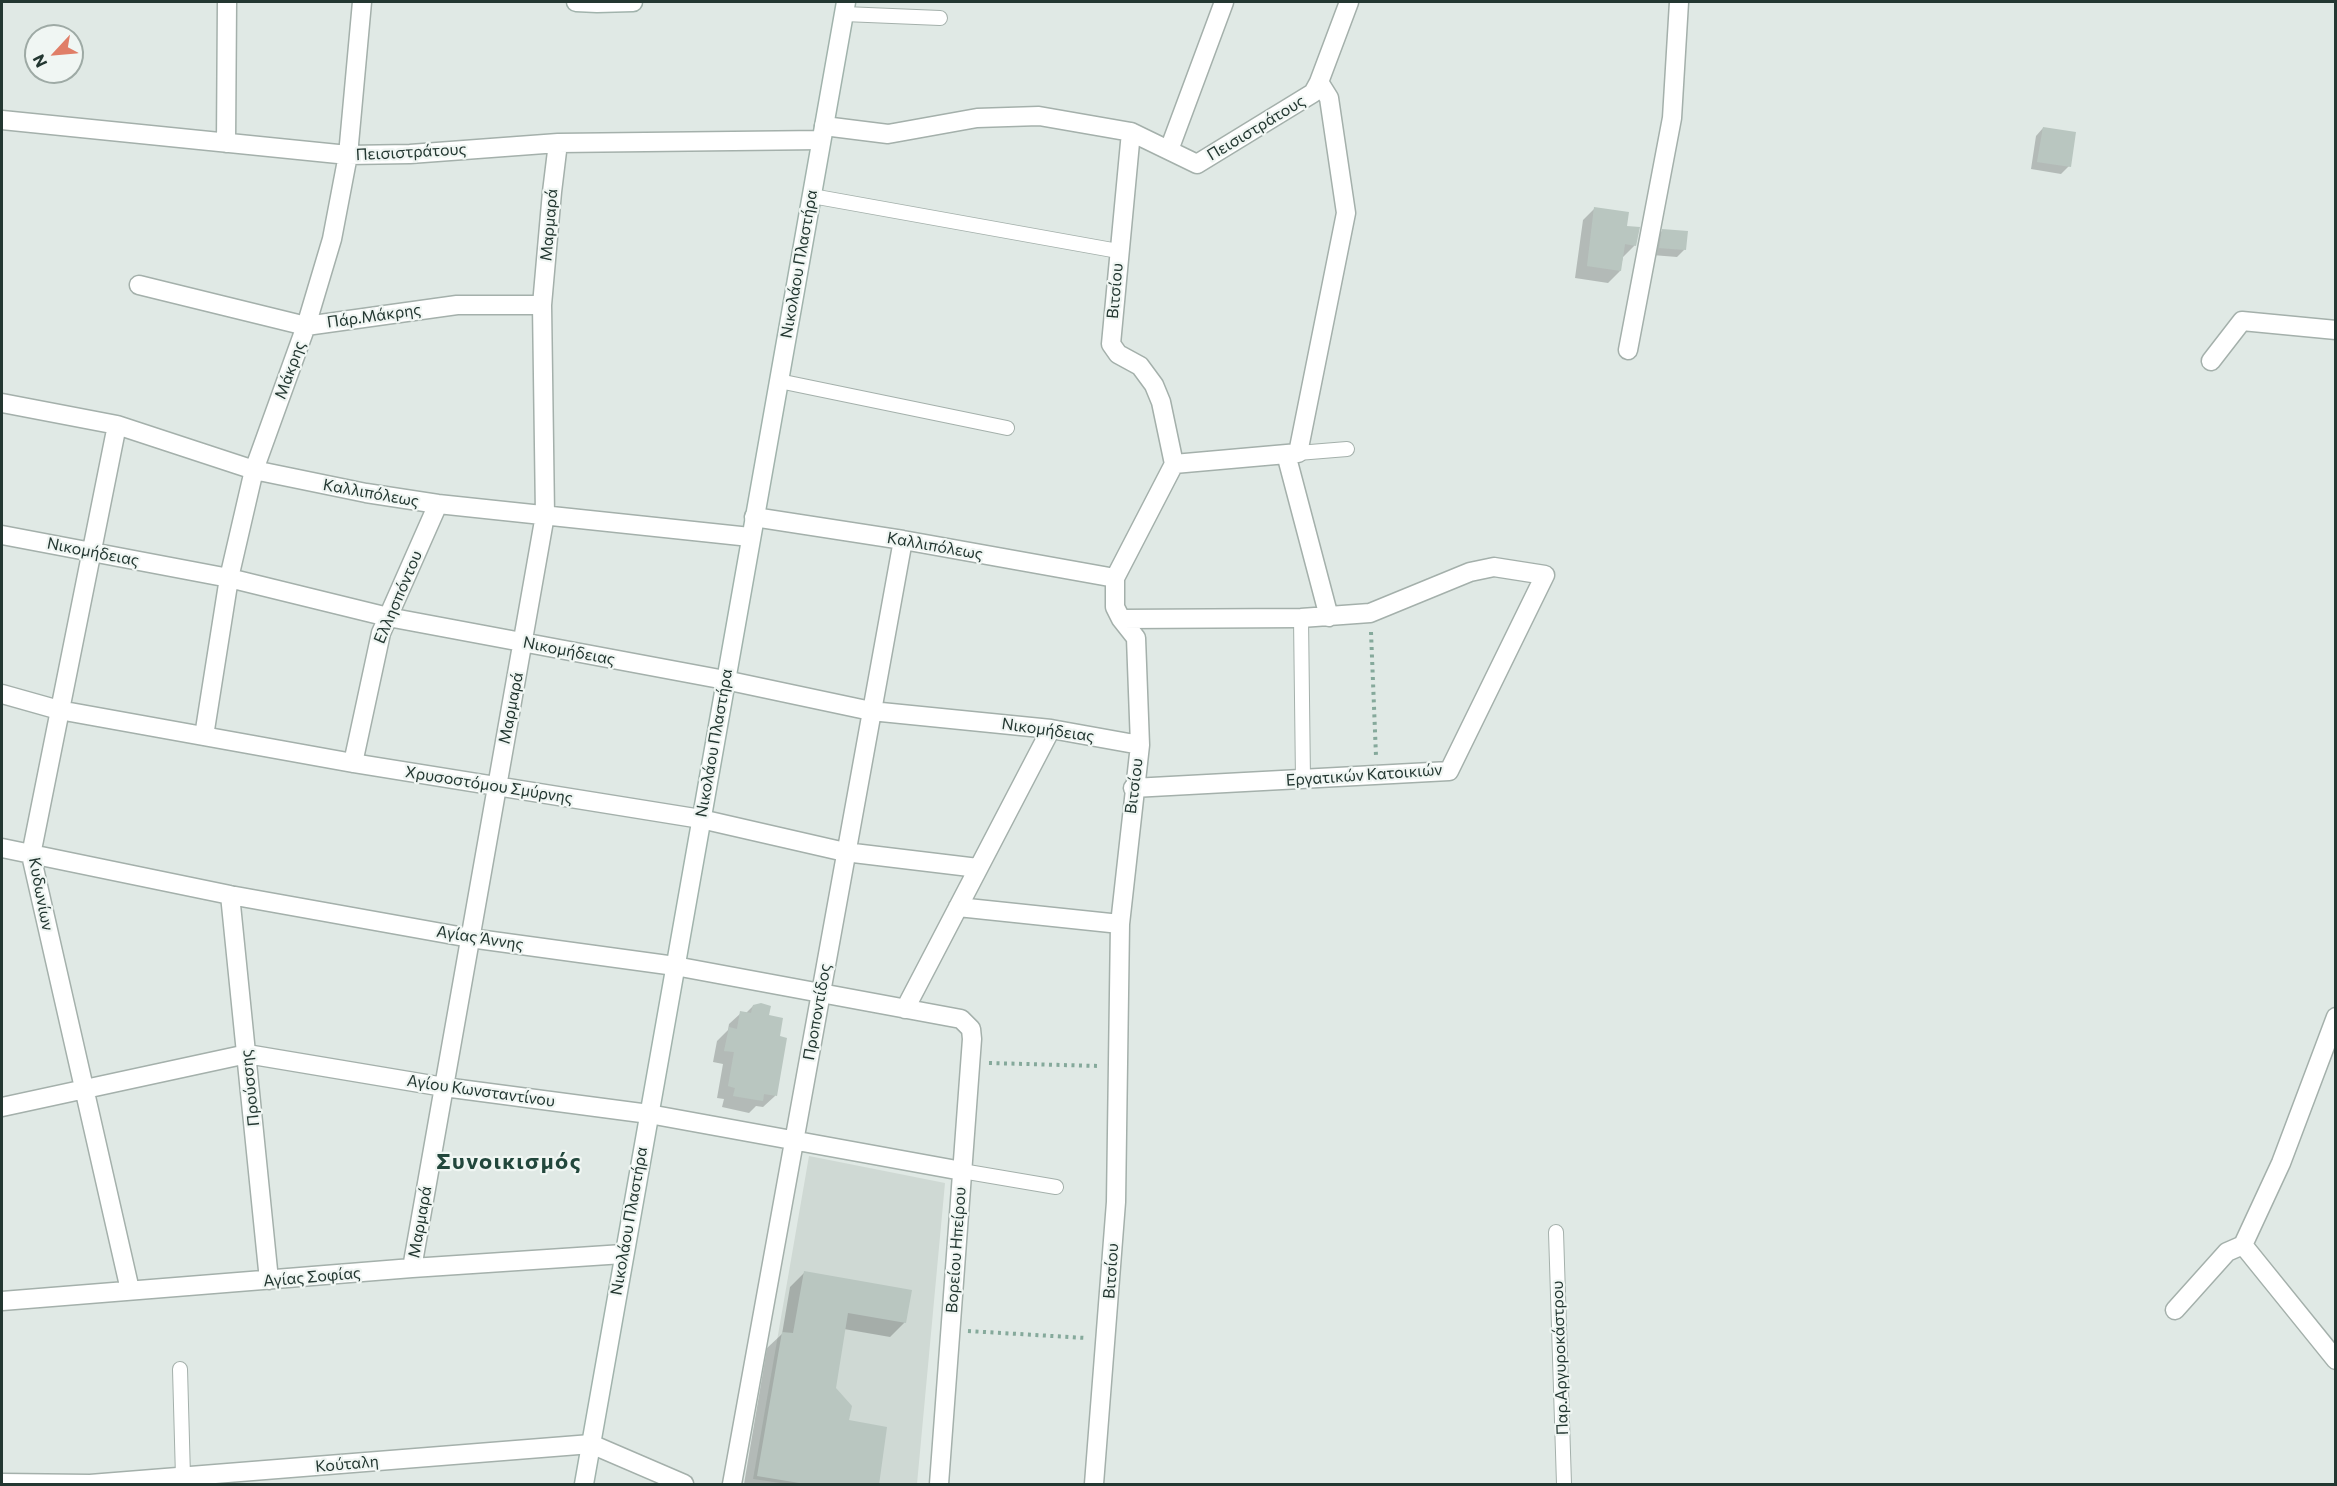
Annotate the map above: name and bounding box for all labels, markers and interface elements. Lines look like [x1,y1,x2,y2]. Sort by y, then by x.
north arrow [24,24,84,84]
text: N [28,52,50,71]
street label: Πεισιστράτους [1204,91,1308,165]
street label: Πεισιστράτους [355,140,467,164]
street label: Μαρμαρά [536,188,562,262]
street label: Νικολάου Πλαστήρα [776,188,822,340]
street label: Βιτσίου [1103,262,1127,320]
street label: Πάρ.Μάκρης [326,300,422,332]
street label: Μάκρης [271,338,309,402]
street label: Καλλιπόλεως [322,475,420,511]
street label: Καλλιπόλεως [886,528,984,564]
street label: Νικομήδειας [45,534,141,570]
street label: Ελλησπόντου [370,548,426,646]
street label: Νικομήδειας [521,633,617,669]
street label: Νικολάου Πλαστήρα [691,667,737,819]
street label: Μαρμαρά [495,671,527,745]
street label: Νικομήδειας [1000,714,1096,746]
street label: Βιτσίου [1121,757,1147,815]
street label: Εργατικών Κατοικιών [1285,760,1443,790]
street label: Χρυσοστόμου Σμύρνης [404,762,574,808]
street label: Κυδωνίων [24,856,58,932]
street label: Αγίας Άννης [435,922,525,954]
street label: Προποντίδος [799,962,835,1062]
street label: Προύσσης [236,1049,264,1127]
street label: Αγίου Κωνσταντίνου [406,1071,556,1111]
street label: Νικολάου Πλαστήρα [606,1145,652,1297]
district label: Συνοικισμός [436,1149,582,1175]
street label: Μαρμαρά [404,1185,436,1259]
street label: Βορείου Ηπείρου [942,1186,970,1314]
street label: Βιτσίου [1099,1242,1123,1300]
street label: Αγίας Σοφίας [262,1263,362,1291]
street label: Παρ.Αργυροκάστρου [1548,1280,1572,1436]
street label: Κούταλη [314,1452,380,1476]

